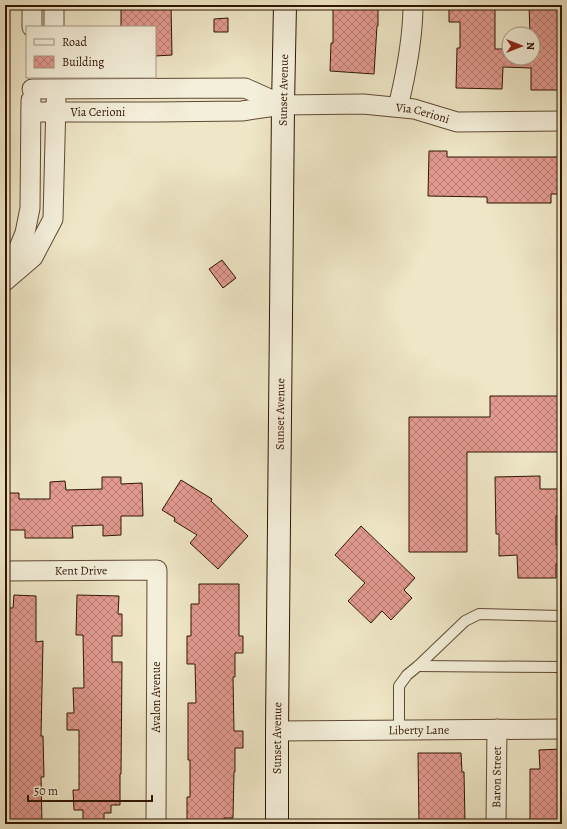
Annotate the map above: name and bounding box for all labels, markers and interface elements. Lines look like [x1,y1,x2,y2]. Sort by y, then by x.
legend [26,26,156,78]
north arrow [501,26,541,66]
text: Road [62,34,88,50]
text: N [523,42,538,50]
text: Building [62,54,104,70]
street label: Sunset Avenue [275,54,292,126]
street label: Via Cerioni [394,99,451,127]
street label: Via Cerioni [70,104,125,120]
street label: Sunset Avenue [272,378,288,450]
street label: Kent Drive [55,562,107,579]
street label: Avalon Avenue [148,661,164,734]
street label: Sunset Avenue [269,702,285,774]
street label: Liberty Lane [388,722,450,738]
street label: Baron Street [488,746,505,808]
scale bar [28,777,152,803]
text: 50 m [34,783,58,799]

